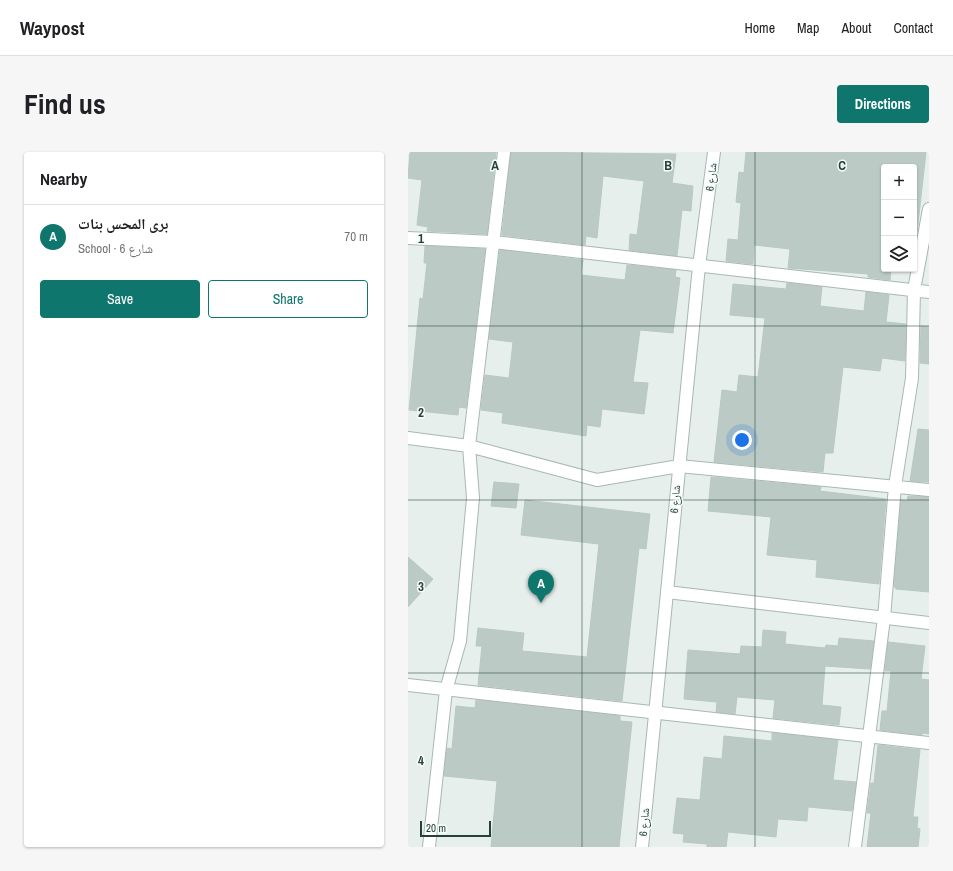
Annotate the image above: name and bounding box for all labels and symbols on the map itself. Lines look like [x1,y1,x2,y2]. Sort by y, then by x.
text: A [491,157,499,174]
text: B [664,157,672,174]
text: C [838,157,846,174]
street label: شارع 6 [702,162,720,192]
text: 1 [418,230,424,247]
text: 2 [418,404,424,421]
your location [732,430,752,450]
street label: شارع 6 [667,484,683,514]
pin: A [528,570,554,603]
text: 3 [418,578,424,595]
text: 4 [418,752,424,769]
street label: شارع 6 [636,807,652,837]
scale bar [420,819,491,838]

